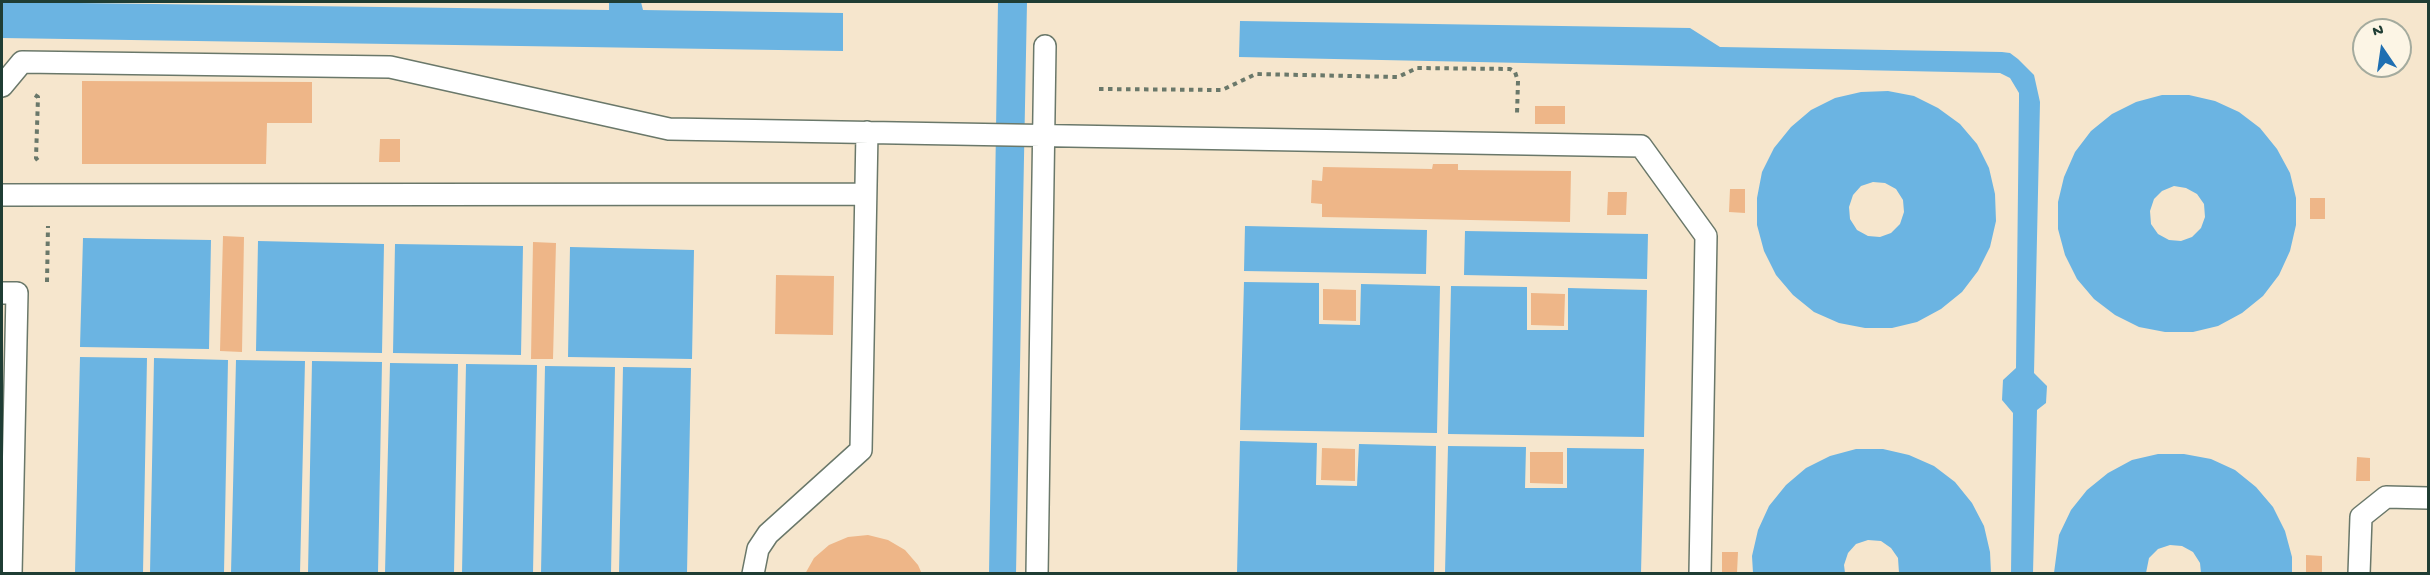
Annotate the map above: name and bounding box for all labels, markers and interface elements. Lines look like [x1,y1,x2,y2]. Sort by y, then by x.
north arrow [2352,18,2412,78]
text: N [2371,21,2386,42]

